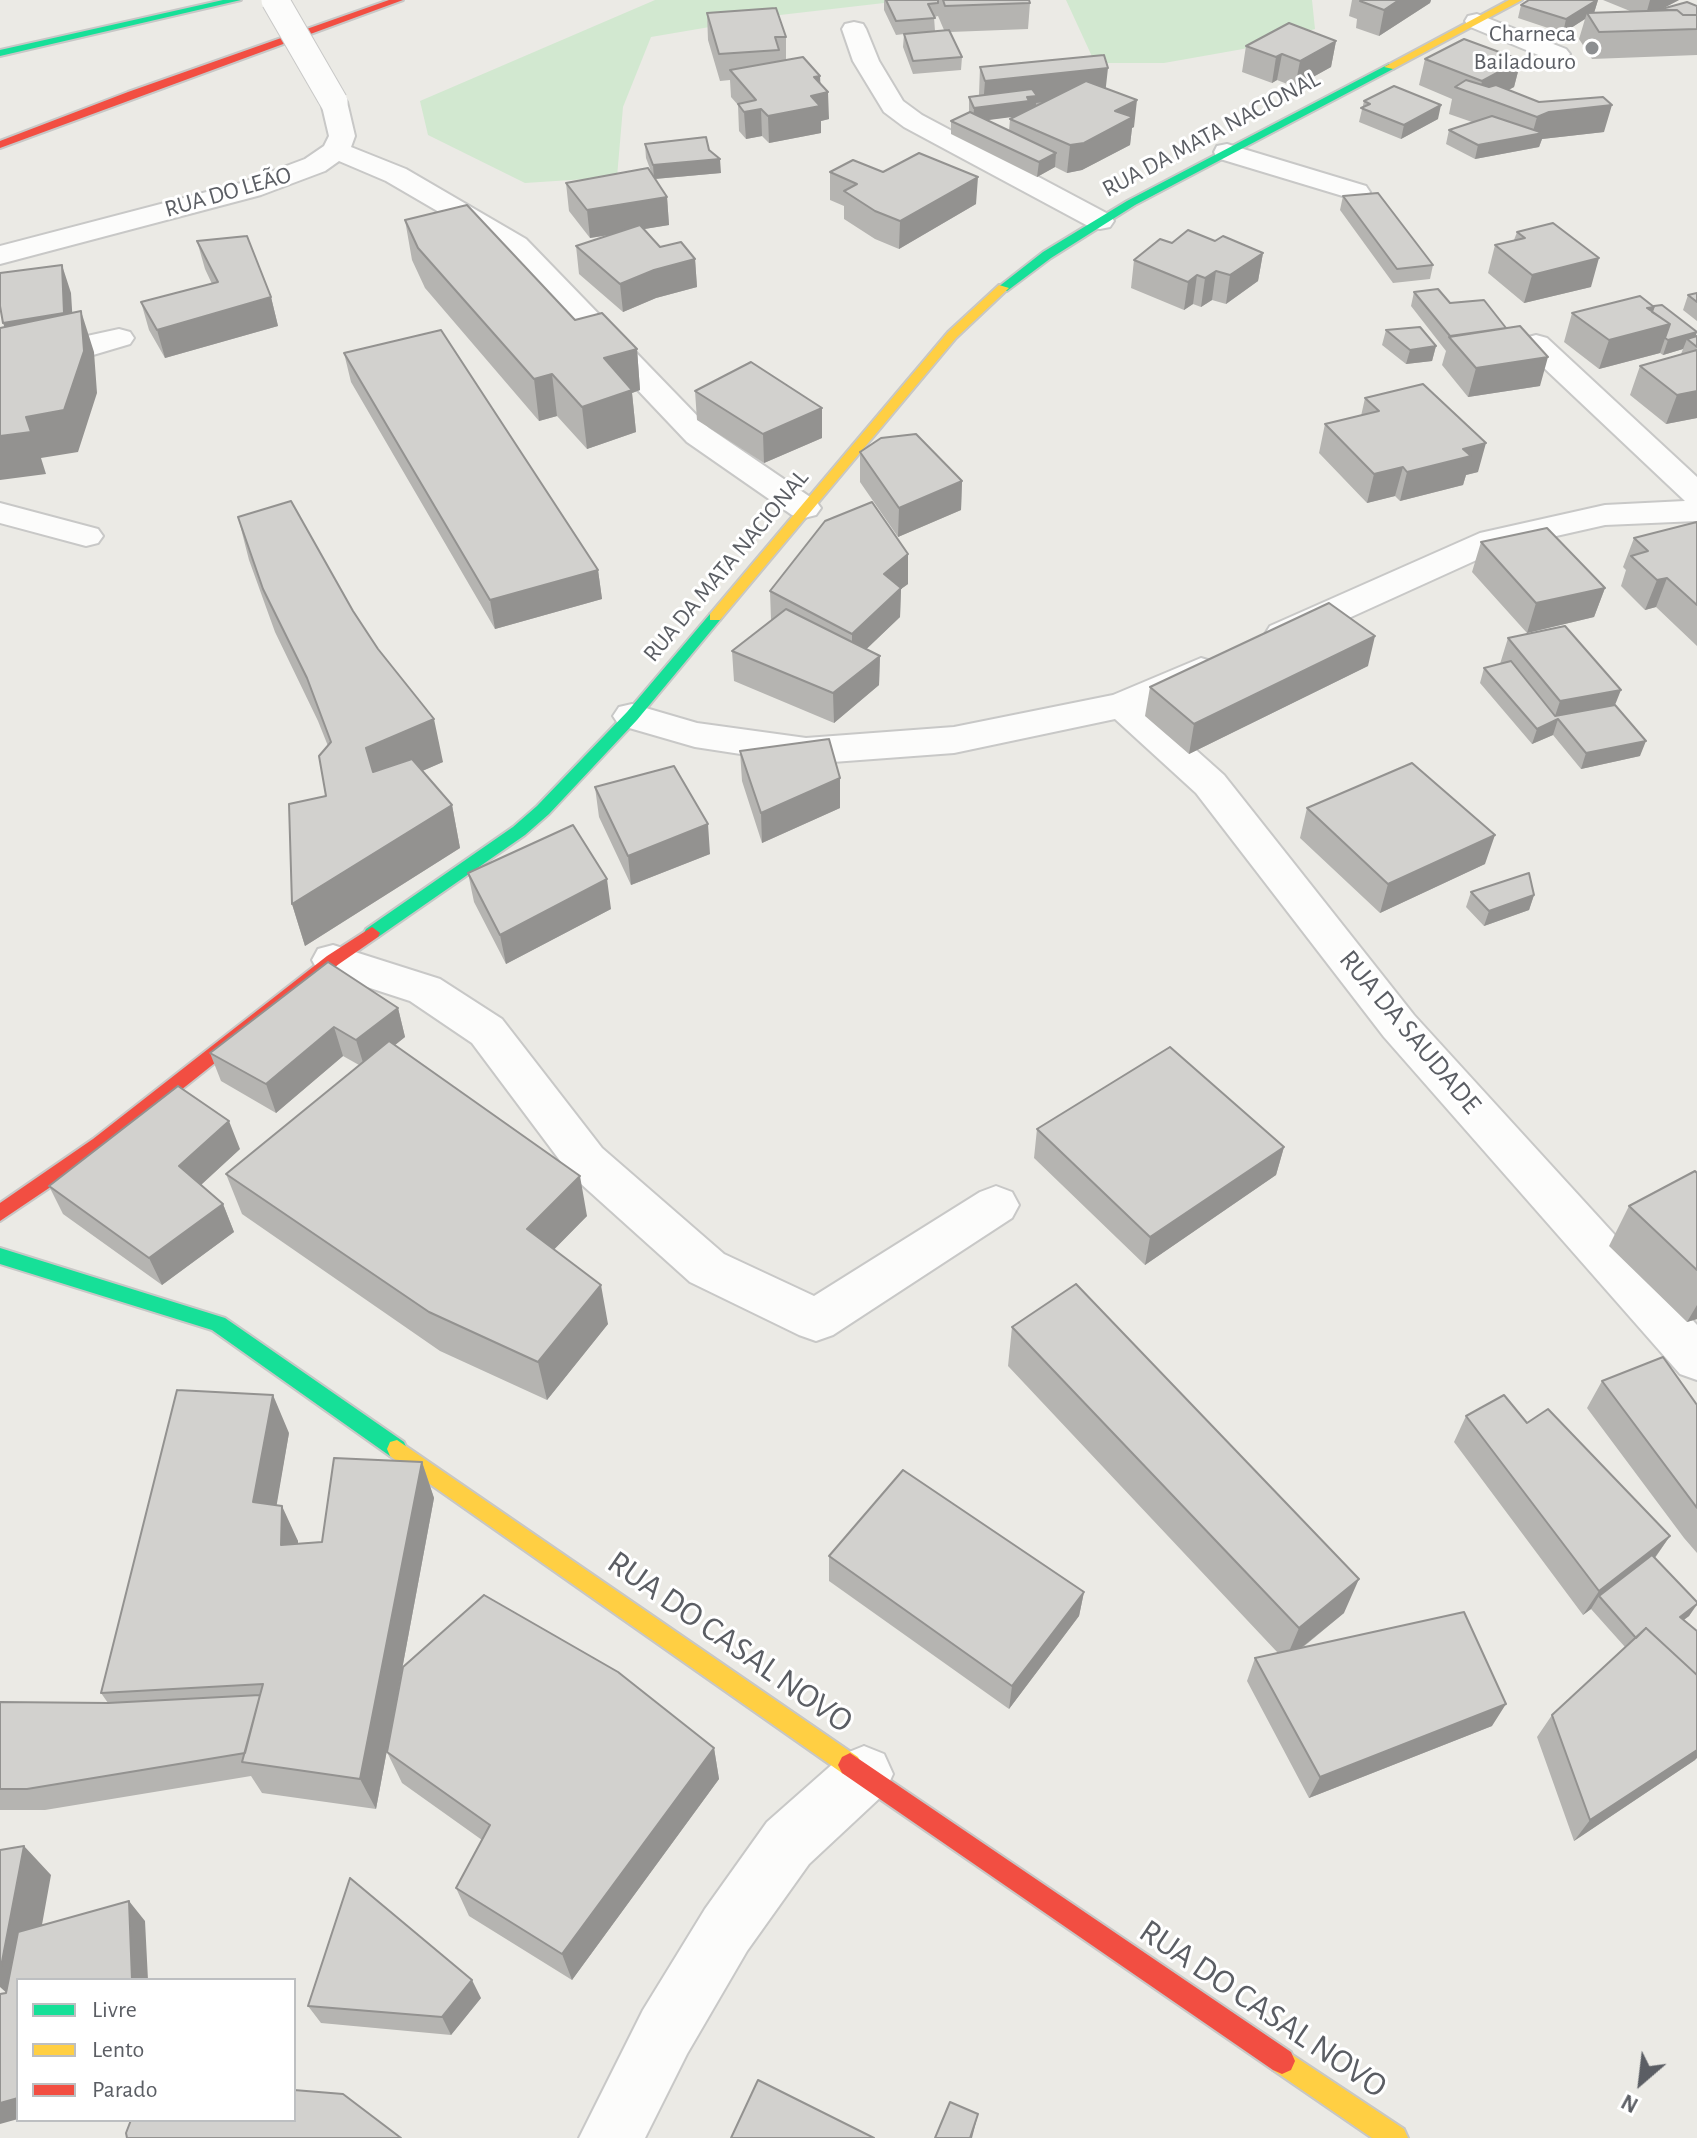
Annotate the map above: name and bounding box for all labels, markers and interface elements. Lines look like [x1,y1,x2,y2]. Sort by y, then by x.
place label: Charneca Bailadouro [1473,20,1576,76]
marker: Charneca Bailadouro [1583,39,1601,57]
street label: RUA DA MATA NACIONAL [1097,64,1325,204]
street label: RUA DO LEÃO [161,160,295,224]
street label: RUA DA MATA NACIONAL [637,464,815,668]
street label: RUA DA SAUDADE [1332,943,1488,1121]
street label: RUA DO CASAL NOVO [600,1542,860,1742]
street label: RUA DO CASAL NOVO [1131,1911,1395,2107]
legend [16,1978,296,2122]
text: Livre [92,1998,137,2022]
text: Lento [92,2038,144,2062]
north arrow [1601,2042,1681,2122]
text: Parado [92,2078,158,2102]
text: N [1618,2090,1642,2116]

